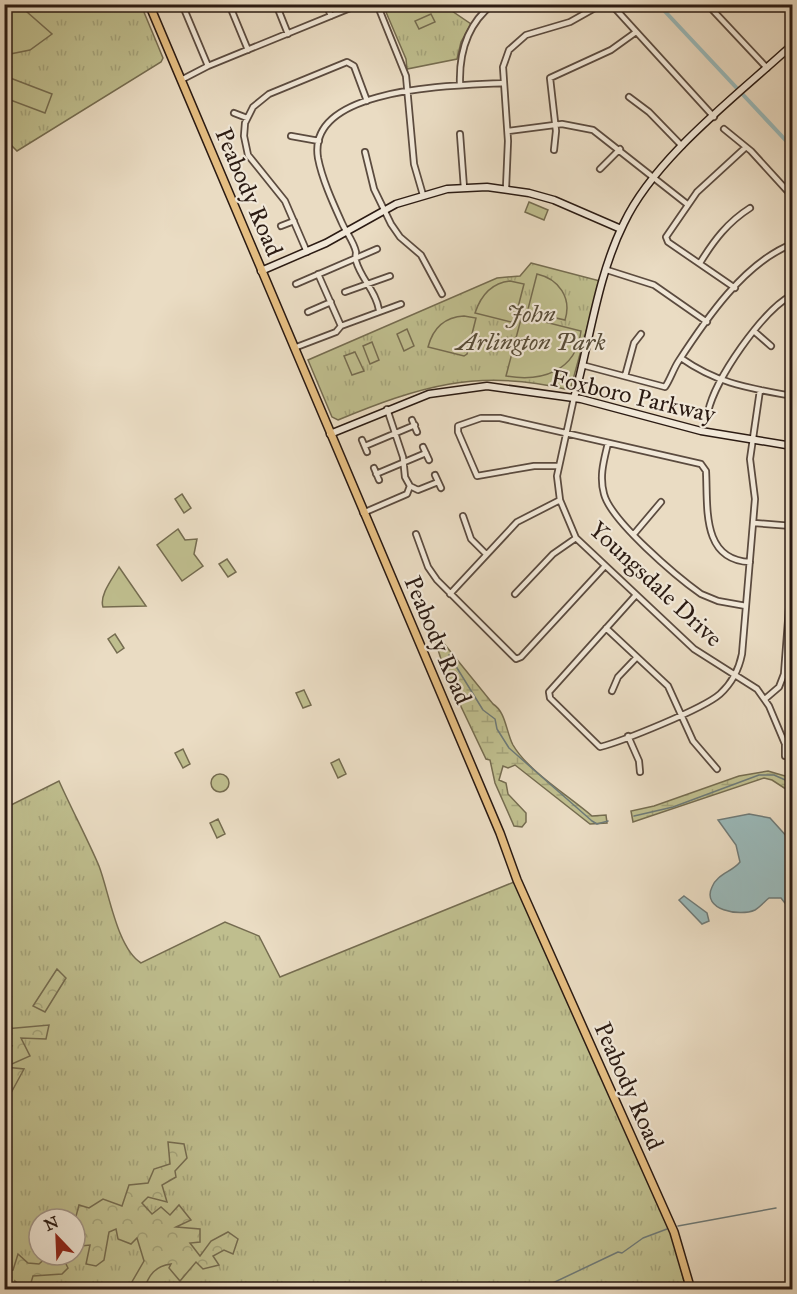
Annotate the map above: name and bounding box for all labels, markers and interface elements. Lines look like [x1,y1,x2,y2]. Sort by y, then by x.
street label: Peabody Road [208,123,290,261]
park label: John Arlington Park [453,299,606,357]
street label: Foxboro Parkway [548,362,719,430]
street label: Youngsdale Drive [583,515,729,653]
street label: Peabody Road [397,571,479,709]
street label: Peabody Road [588,1017,670,1155]
north arrow [27,1207,87,1267]
text: N [41,1212,62,1235]

